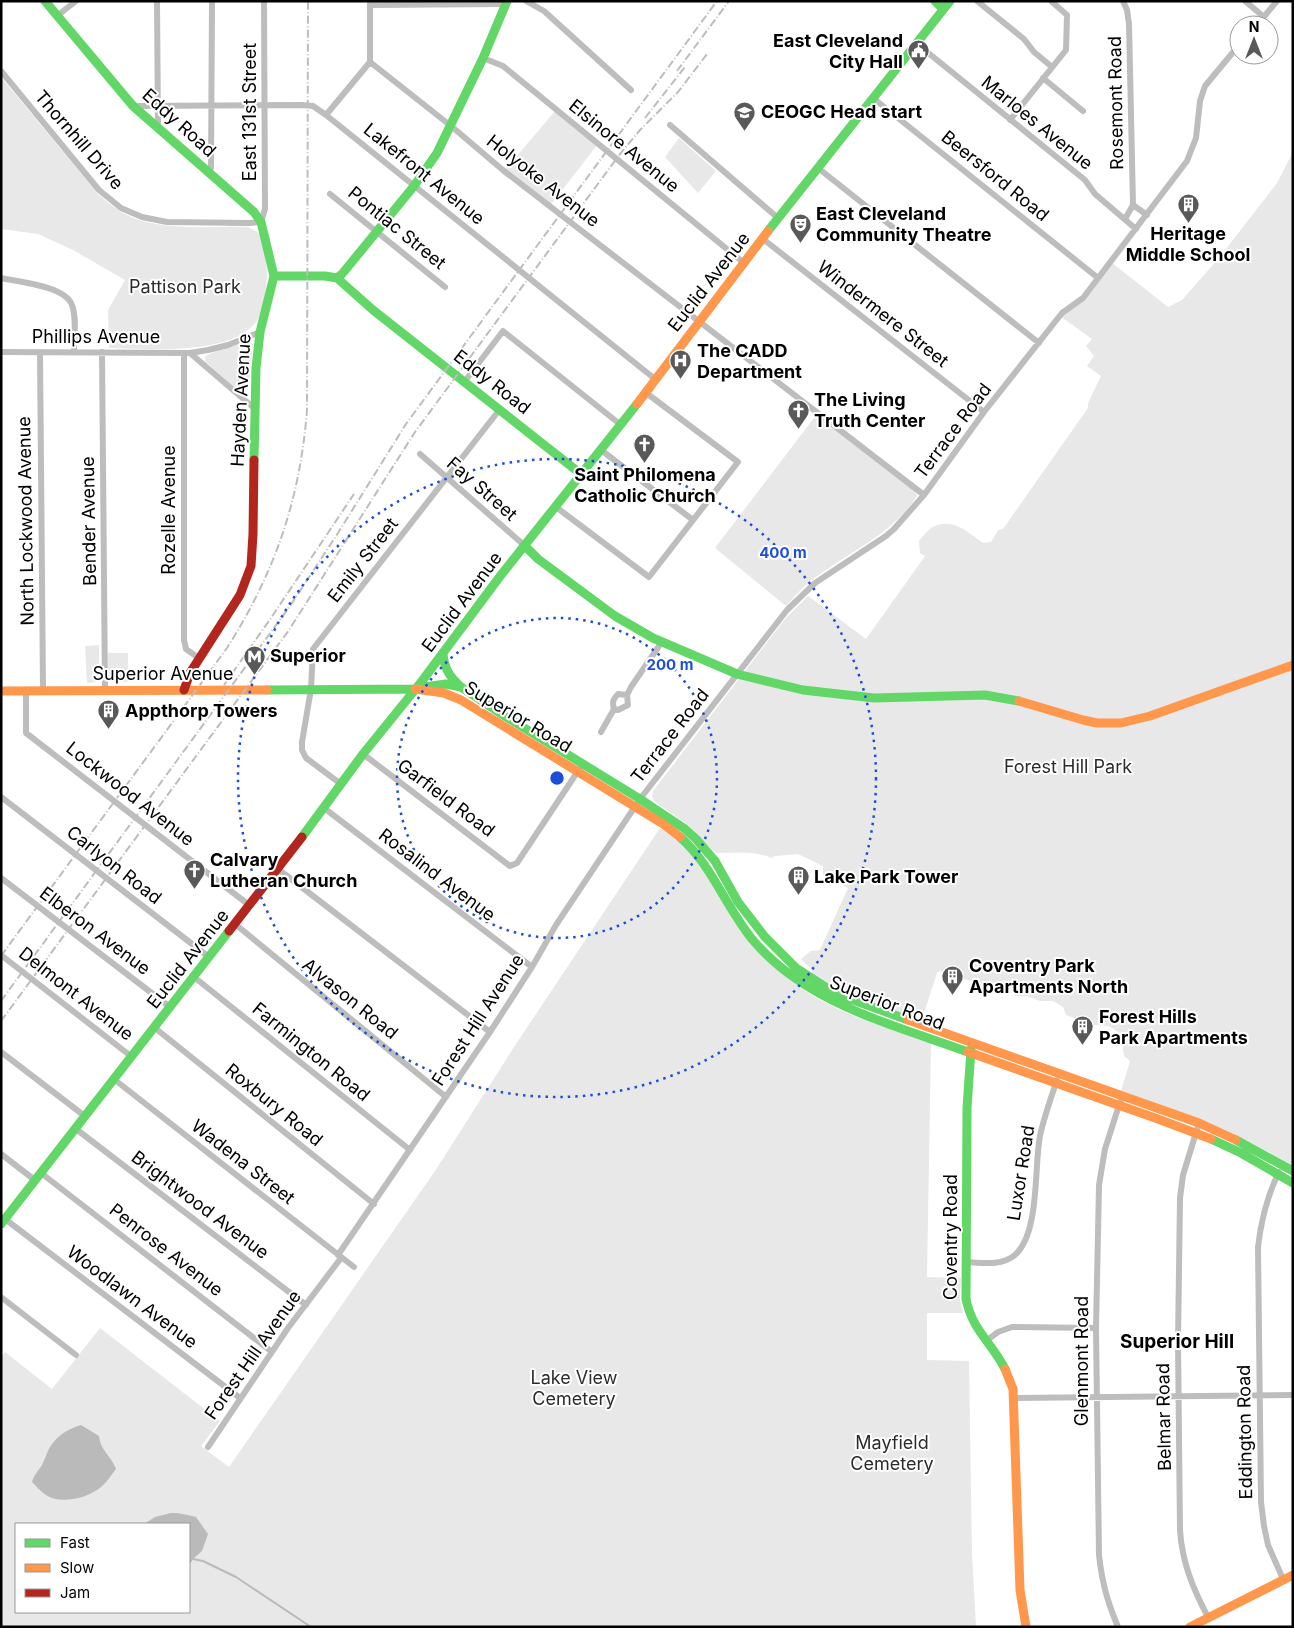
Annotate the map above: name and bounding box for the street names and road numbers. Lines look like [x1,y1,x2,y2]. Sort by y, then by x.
street label: Rosemont Road [1104,36,1127,170]
street label: East 131st Street [239,43,260,181]
street label: Marloes Avenue [978,71,1097,174]
street label: Eddy Road [138,84,220,161]
street label: Thornhill Drive [31,86,128,193]
street label: Elsinore Avenue [565,95,684,196]
street label: Lakefront Avenue [360,119,489,229]
street label: Beersford Road [937,126,1053,225]
street label: Holyoke Avenue [483,130,604,231]
street label: Pontiac Street [344,182,450,273]
street label: Euclid Avenue [663,228,754,335]
street label: Windermere Street [814,256,953,371]
street label: Phillips Avenue [32,326,160,347]
street label: Hayden Avenue [227,333,254,467]
street label: Eddy Road [450,345,535,418]
street label: Terrace Road [910,379,995,483]
street label: North Lockwood Avenue [13,416,38,626]
street label: Rozelle Avenue [158,445,179,575]
street label: Fay Street [443,452,522,525]
street label: Bender Avenue [77,456,100,586]
street label: Emily Street [323,513,402,606]
street label: Euclid Avenue [417,548,506,656]
street label: Superior Avenue [93,663,234,684]
street label: Superior Road [461,676,576,757]
street label: Terrace Road [626,684,713,787]
street label: Lockwood Avenue [62,737,198,850]
street label: Garfield Road [394,754,499,841]
street label: Carlyon Road [63,821,166,908]
street label: Rosalind Avenue [375,824,500,925]
street label: Elberon Avenue [36,882,155,979]
street label: Euclid Avenue [142,905,233,1012]
street label: Delmont Avenue [15,942,138,1045]
street label: Forest Hill Avenue [427,950,528,1090]
street label: Alvason Road [298,954,402,1043]
street label: Superior Road [827,971,948,1034]
street label: Farmington Road [248,998,374,1105]
street label: Roxbury Road [222,1059,327,1150]
street label: Wadena Street [188,1115,299,1208]
street label: Luxor Road [1003,1124,1038,1222]
street label: Brightwood Avenue [128,1146,273,1263]
street label: Coventry Road [940,1174,961,1300]
street label: Penrose Avenue [105,1199,227,1300]
street label: Woodlawn Avenue [63,1241,202,1352]
street label: Forest Hill Avenue [200,1286,305,1423]
street label: Glenmont Road [1071,1296,1092,1426]
street label: Belmar Road [1152,1363,1175,1471]
street label: Eddington Road [1233,1365,1256,1499]

